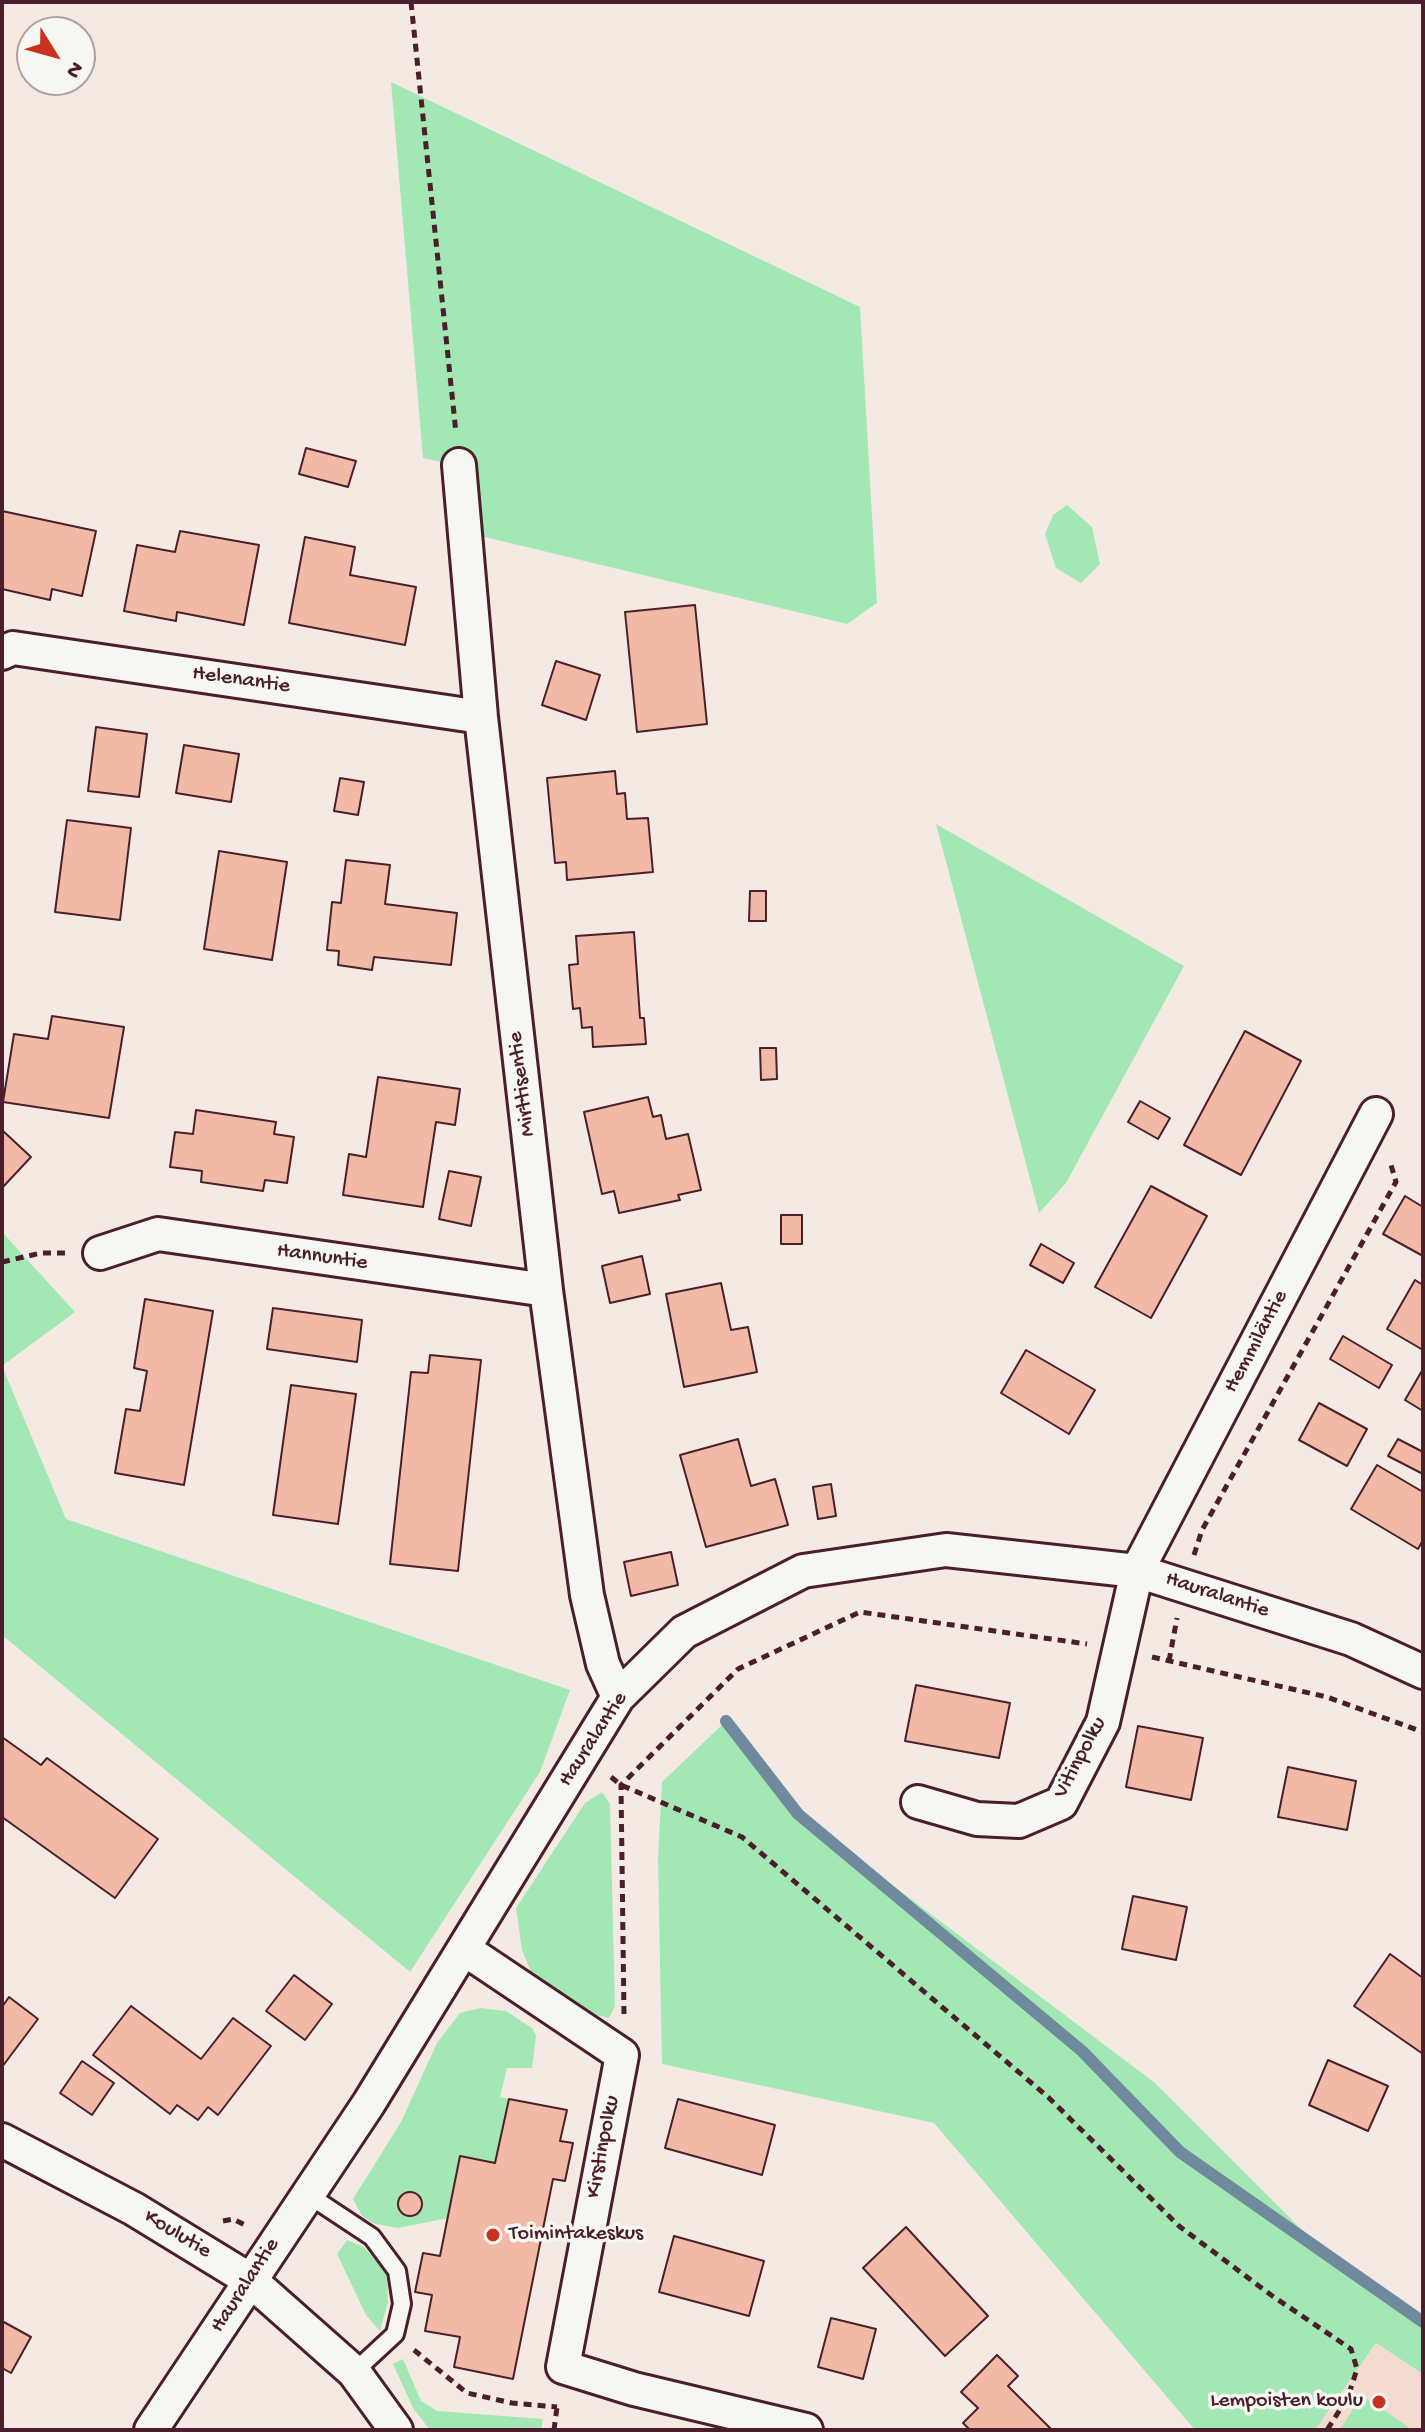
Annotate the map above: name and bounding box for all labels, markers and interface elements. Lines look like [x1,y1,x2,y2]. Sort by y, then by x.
north arrow [16,16,96,96]
text: N [59,56,88,83]
street label: Helenantie [190,661,292,701]
street label: Mirttisentie [503,1030,543,1138]
street label: Hannuntie [275,1239,369,1277]
street label: Hemmiläntie [1219,1286,1295,1398]
street label: Hauralantie [1162,1567,1272,1625]
street label: Hauralantie [554,1688,634,1792]
street label: Vitinpolku [1049,1713,1113,1803]
street label: Kirstinpolku [581,2093,627,2201]
street label: Koulutie [138,2205,216,2265]
place label: Toimintakeskus [509,2222,643,2248]
marker: Toimintakeskus [484,2226,502,2244]
street label: Hauralantie [206,2234,286,2338]
place label: Lempoisten koulu [1210,2389,1363,2415]
marker: Lempoisten koulu [1370,2393,1388,2411]

